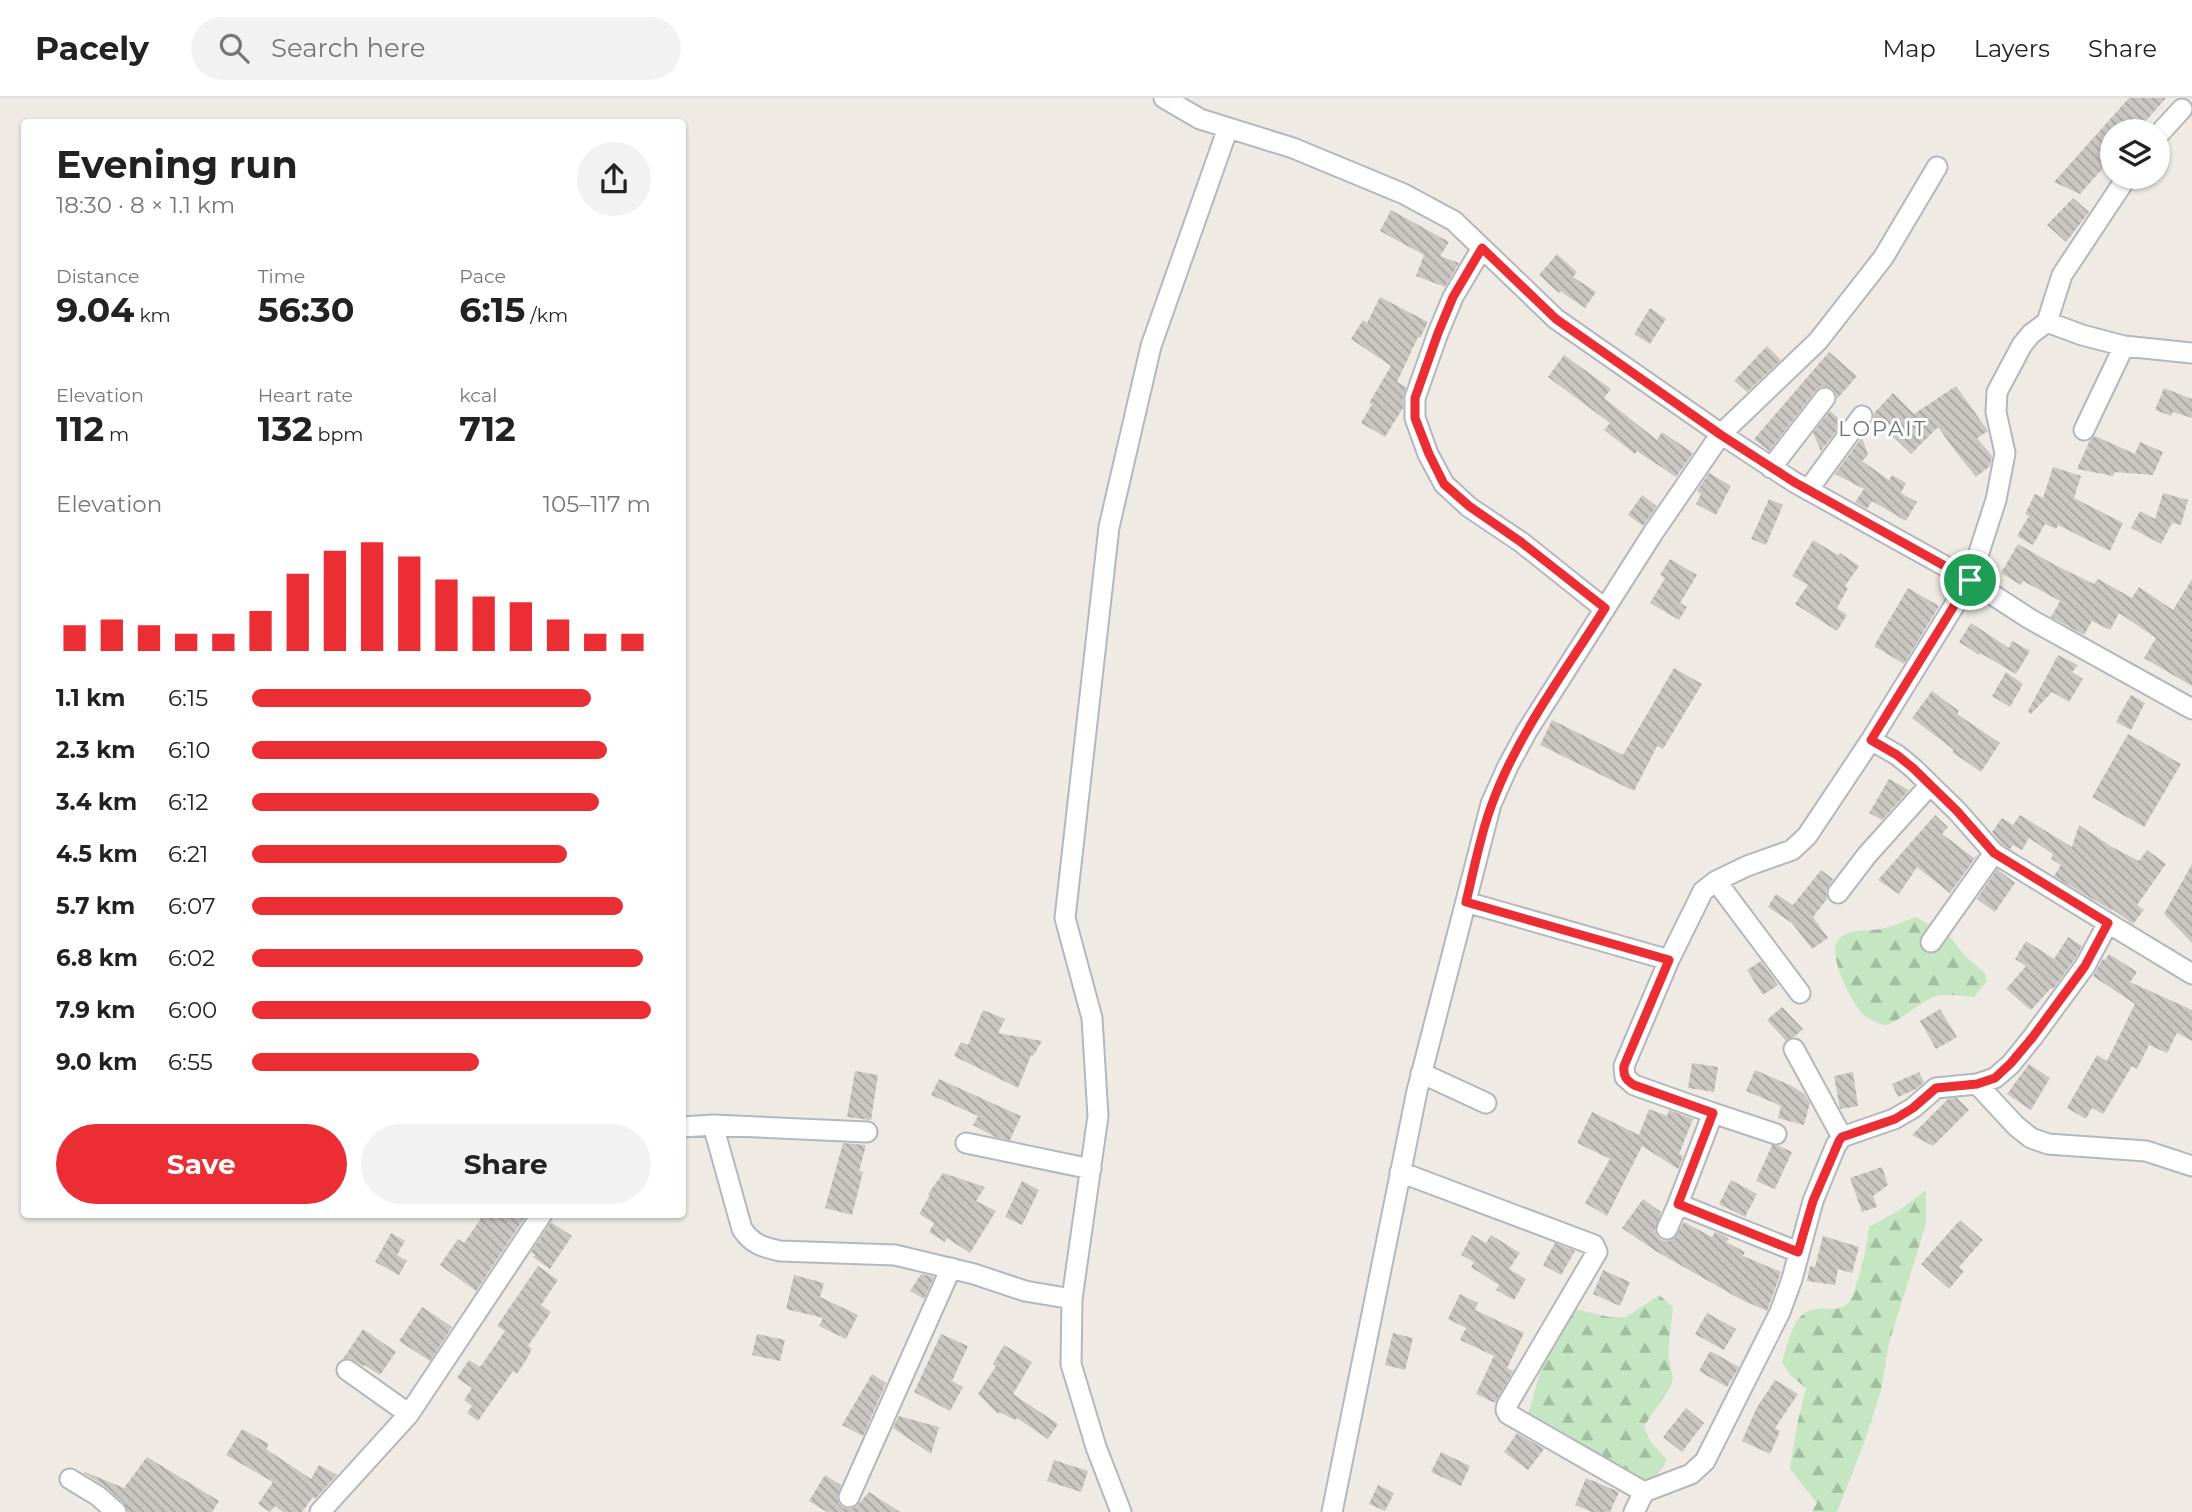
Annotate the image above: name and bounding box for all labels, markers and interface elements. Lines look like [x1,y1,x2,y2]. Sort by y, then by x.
search box [191,17,681,80]
text: Pacely [35,28,149,68]
icon: search [215,29,253,67]
text: Search here [271,32,426,64]
text: Map [1882,34,1936,63]
text: Layers [1974,34,2050,63]
text: Share [2088,34,2157,63]
map controls [2100,119,2170,189]
button: layers [2100,119,2170,189]
text: Evening run [56,141,298,188]
button: share [577,142,651,216]
text: 18:30 · 8 × 1.1 km [56,191,235,219]
text: Distance [56,265,139,288]
text: Time [258,265,305,288]
text: Pace [459,265,506,288]
text: 9.04 [56,288,134,331]
text: 56:30 [258,288,354,331]
text: 6:15 [459,288,525,331]
text: km [134,304,171,327]
text: /km [525,304,568,327]
text: Elevation [56,384,144,407]
text: Heart rate [258,384,353,407]
text: kcal [459,384,497,407]
text: 112 [56,407,104,450]
text: 132 [258,407,313,450]
text: 712 [459,407,516,450]
district label: LOPAIT [1838,416,1928,441]
text: m [104,423,129,446]
text: bpm [313,423,363,446]
text: Elevation [56,490,162,518]
text: 105–117 m [543,490,651,518]
pin [1940,550,2000,610]
icon: arrive [1951,561,1989,599]
text: 1.1 km [56,684,125,712]
text: 6:15 [168,684,208,712]
text: 2.3 km [56,736,135,764]
text: 6:10 [168,736,210,764]
text: 3.4 km [56,788,137,816]
text: 6:12 [168,788,208,816]
text: 4.5 km [56,840,138,868]
text: 6:21 [168,840,208,868]
text: 5.7 km [56,892,135,920]
text: 6:07 [168,892,215,920]
text: 6.8 km [56,944,138,972]
text: 6:02 [168,944,215,972]
text: 7.9 km [56,996,135,1024]
text: 6:00 [168,996,217,1024]
text: 9.0 km [56,1048,137,1076]
text: 6:55 [168,1048,213,1076]
button: Save [56,1124,347,1204]
button: Share [361,1124,651,1204]

